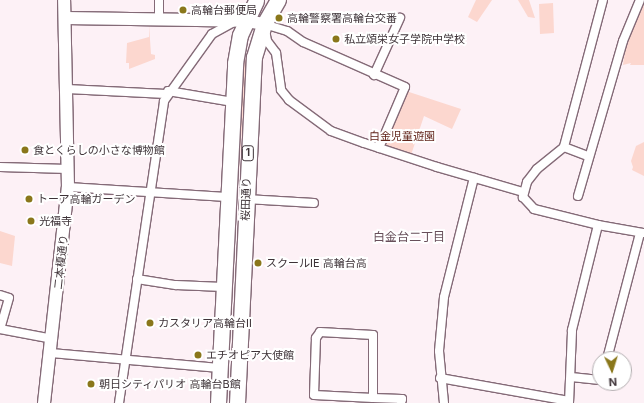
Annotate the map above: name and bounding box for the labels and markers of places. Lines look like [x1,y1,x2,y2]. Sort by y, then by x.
place label: 高輪台郵便局 [191,3,257,17]
marker: 高輪台郵便局 [178,5,188,15]
place label: 高輪警察署高輪台交番 [287,11,397,25]
marker: 高輪警察署高輪台交番 [274,13,284,23]
place label: 私立頌栄女子学院中学校 [344,32,465,46]
marker: 私立頌栄女子学院中学校 [331,34,341,44]
place label: 食とくらしの小さな博物館 [33,143,165,157]
marker: 食とくらしの小さな博物館 [20,145,30,155]
place label: トーア高輪ガーデン [37,192,136,206]
marker: トーア高輪ガーデン [24,194,34,204]
place label: 光福寺 [39,214,72,228]
marker: 光福寺 [26,216,36,226]
place label: スクールIE 高輪台高 [266,256,367,270]
marker: スクールIE 高輪台高 [253,258,263,268]
place label: カスタリア高輪台Ⅱ [158,316,252,330]
marker: カスタリア高輪台Ⅱ [145,318,155,328]
place label: エチオピア大使館 [206,348,294,362]
marker: エチオピア大使館 [193,350,203,360]
place label: 朝日シティパリオ 高輪台B館 [99,377,241,391]
marker: 朝日シティパリオ 高輪台B館 [86,379,96,389]

